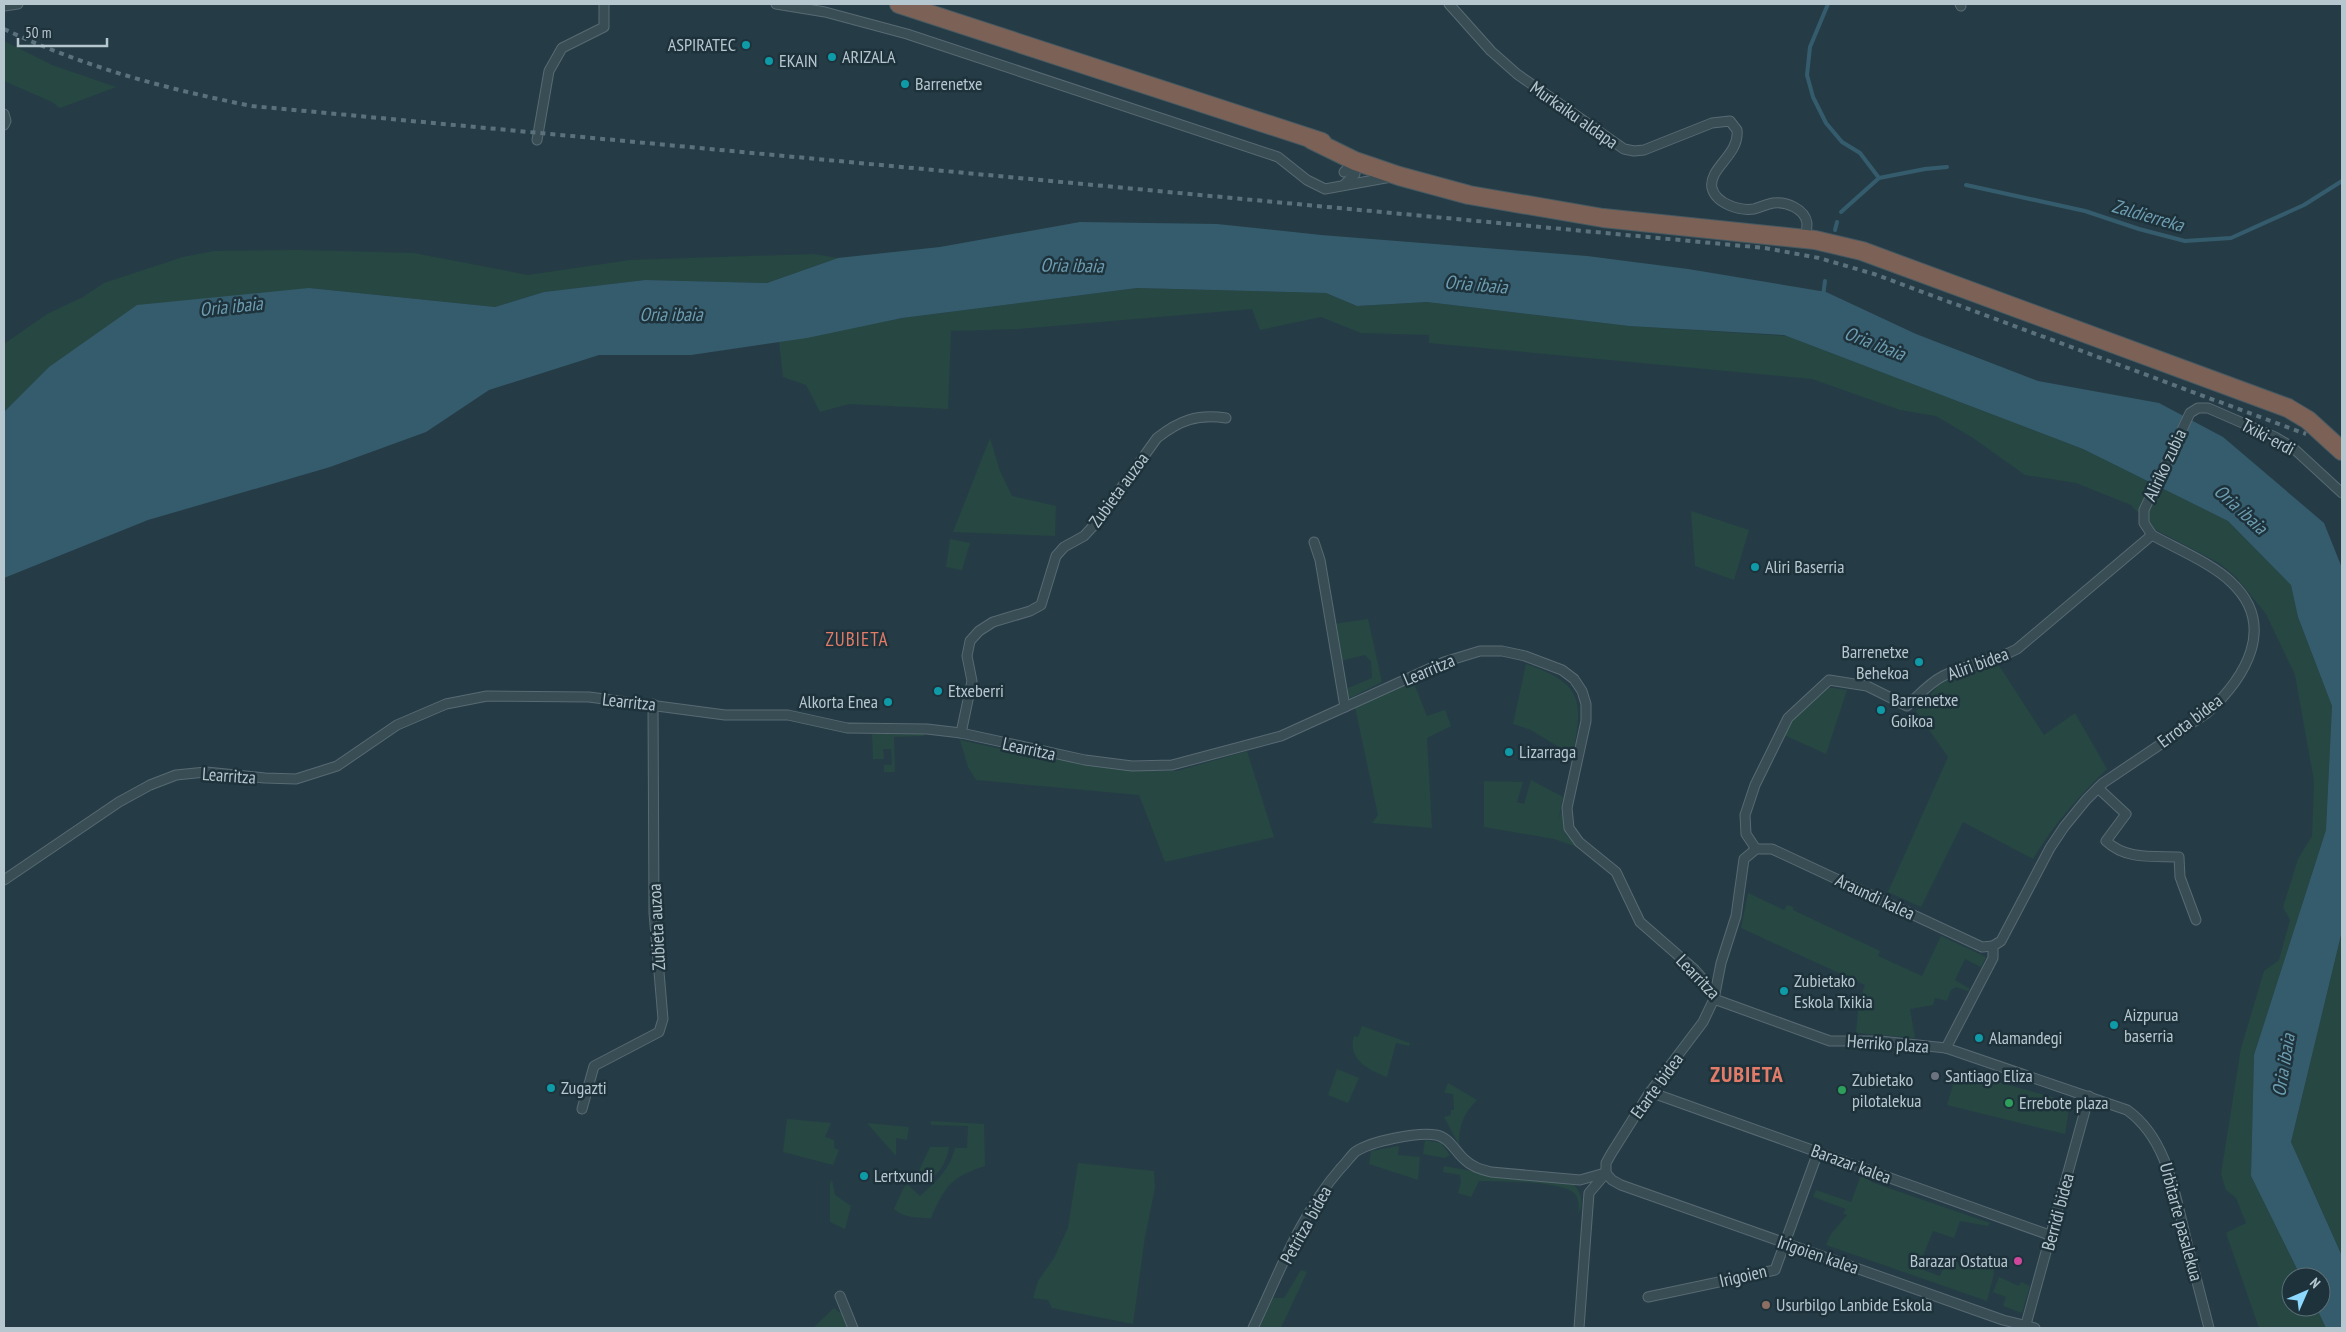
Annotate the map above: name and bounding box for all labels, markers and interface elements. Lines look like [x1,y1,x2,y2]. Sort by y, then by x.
scale bar [18,15,106,47]
text: 50 m [25,23,51,42]
place label: ASPIRATEC [668,33,736,56]
marker: ASPIRATEC [740,39,752,51]
place label: ARIZALA [842,45,896,68]
place label: EKAIN [779,49,818,72]
marker: ARIZALA [826,51,838,63]
marker: EKAIN [763,55,775,67]
place label: Barrenetxe [915,72,983,95]
street label: Murkaiku aldapa [1526,76,1623,153]
marker: Barrenetxe [899,78,911,90]
water label: Zaldierreka [2109,193,2188,237]
water label: Oria ibaia [1040,252,1105,278]
water label: Oria ibaia [1444,269,1510,299]
water label: Oria ibaia [198,291,265,321]
water label: Oria ibaia [639,302,704,326]
water label: Oria ibaia [1841,320,1910,366]
street label: Txiki-erdi [2237,413,2299,460]
street label: Aliriko zubia [2138,425,2191,505]
street label: Zubieta auzoa [1084,448,1153,532]
water label: Oria ibaia [2210,479,2274,540]
place label: Aliri Baserria [1765,555,1844,578]
marker: Aliri Baserria [1749,561,1761,573]
district label: ZUBIETA [825,627,889,651]
place label: Barrenetxe Behekoa [1841,640,1909,684]
street label: Aliri bidea [1944,642,2012,685]
street label: Learritza [1400,648,1458,691]
marker: Barrenetxe Behekoa [1913,656,1925,668]
place label: Etxeberri [948,679,1004,702]
marker: Etxeberri [932,685,944,697]
street label: Learritza [601,687,657,716]
place label: Barrenetxe Goikoa [1891,688,1959,732]
street label: Errota bidea [2153,689,2227,752]
place label: Alkorta Enea [799,690,878,713]
marker: Alkorta Enea [882,696,894,708]
marker: Barrenetxe Goikoa [1875,704,1887,716]
street label: Learritza [1000,732,1058,765]
place label: Lizarraga [1519,740,1576,763]
marker: Lizarraga [1503,746,1515,758]
street label: Learritza [201,762,257,789]
street label: Araundi kalea [1832,868,1919,925]
street label: Zubieta auzoa [643,883,670,971]
street label: Learritza [1671,949,1725,1004]
place label: Zubietako Eskola Txikia [1794,969,1873,1013]
marker: Zubietako Eskola Txikia [1778,985,1790,997]
place label: Aizpurua baserria [2124,1003,2179,1047]
marker: Aizpurua baserria [2108,1019,2120,1031]
place label: Alamandegi [1989,1026,2063,1049]
street label: Herriko plaza [1846,1029,1930,1058]
water label: Oria ibaia [2266,1031,2300,1098]
marker: Alamandegi [1973,1032,1985,1044]
street label: Etarte bidea [1625,1048,1688,1123]
district label: ZUBIETA [1710,1060,1784,1088]
place label: Santiago Eliza [1945,1064,2033,1087]
place label: Zubietako pilotalekua [1852,1068,1921,1112]
marker: Santiago Eliza [1929,1070,1941,1082]
place label: Zugazti [561,1076,607,1099]
marker: Zugazti [545,1082,557,1094]
marker: Zubietako pilotalekua [1836,1084,1848,1096]
place label: Errebote plaza [2019,1091,2109,1114]
marker: Errebote plaza [2003,1097,2015,1109]
street label: Barazar kalea [1808,1138,1894,1189]
street label: Urbitarte pasalekua [2155,1160,2208,1284]
place label: Lertxundi [874,1164,933,1187]
marker: Lertxundi [858,1170,870,1182]
street label: Berridi bidea [2036,1171,2079,1253]
street label: Petritza bidea [1275,1182,1336,1268]
street label: Irigoien kalea [1774,1230,1862,1279]
place label: Barazar Ostatua [1910,1249,2008,1272]
marker: Barazar Ostatua [2012,1255,2024,1267]
street label: Irigoien [1717,1259,1769,1292]
north arrow [2281,1267,2331,1317]
text: N [2306,1274,2324,1292]
place label: Usurbilgo Lanbide Eskola [1776,1293,1932,1316]
marker: Usurbilgo Lanbide Eskola [1760,1299,1772,1311]

